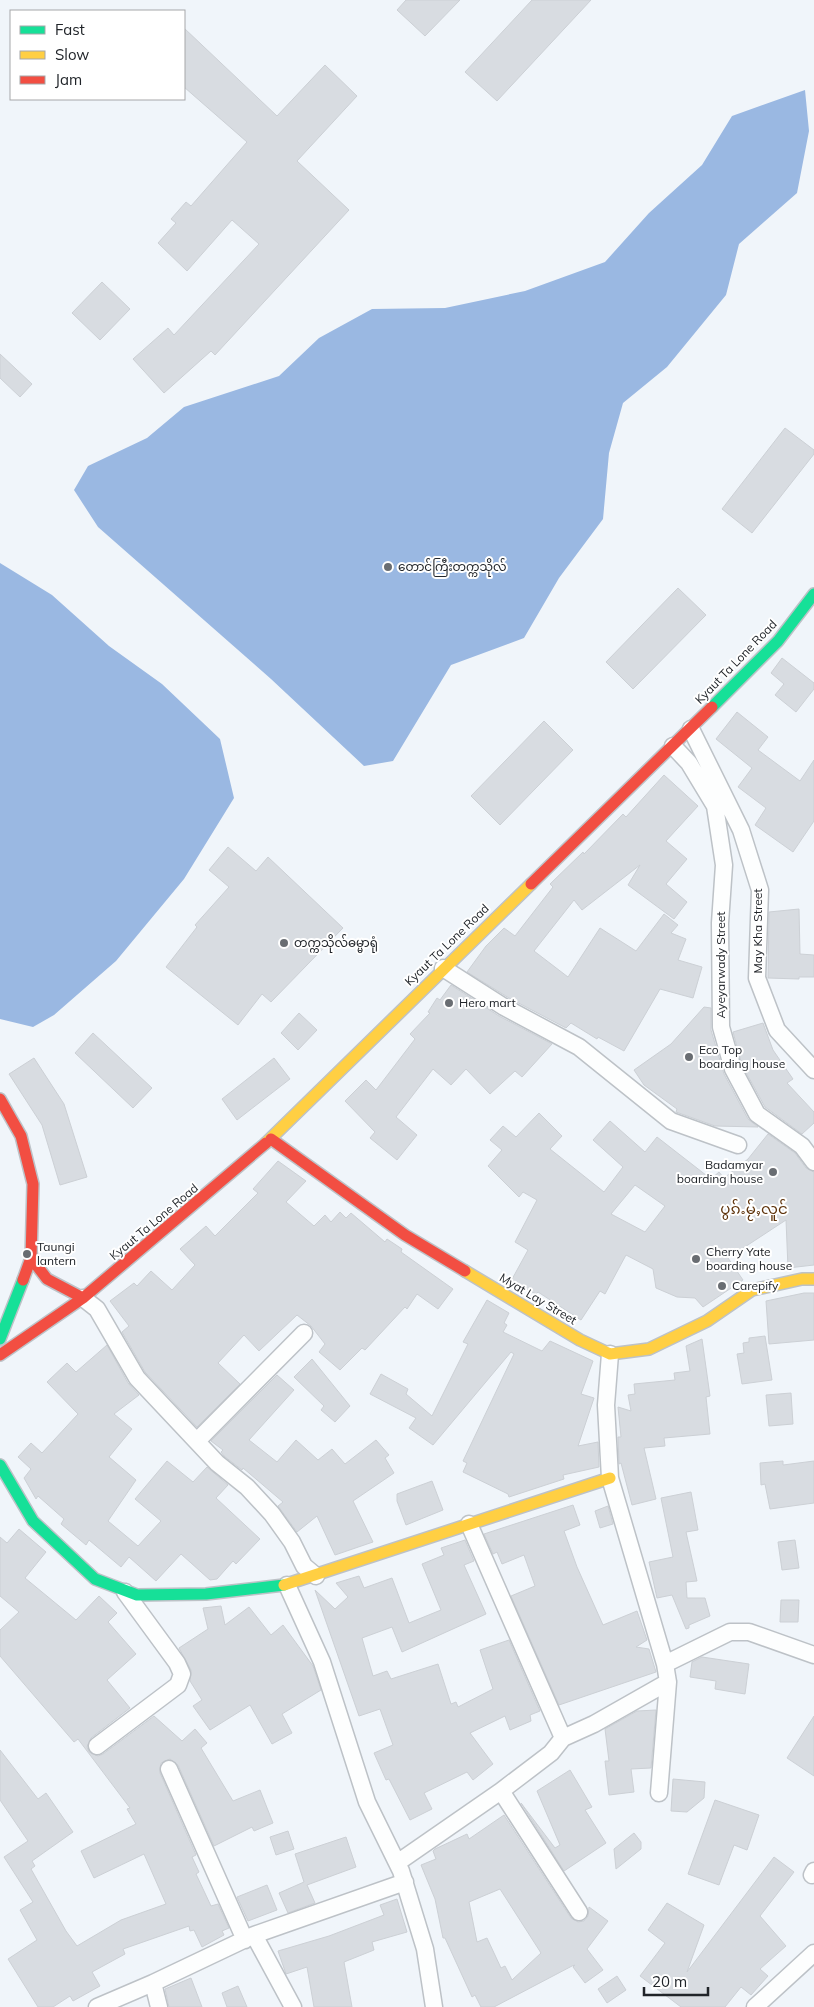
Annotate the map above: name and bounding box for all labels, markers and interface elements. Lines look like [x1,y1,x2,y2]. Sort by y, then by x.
legend [10,10,185,100]
text: Fast [55,20,85,39]
text: Slow [55,45,89,64]
text: Jam [55,70,82,89]
place label: တောင်ကြီးတက္ကသိုလ် [398,558,507,577]
marker: တောင်ကြီးတက္ကသိုလ် [382,561,394,573]
street label: Kyaut Ta Lone Road [692,616,780,707]
street label: May Kha Street [750,888,765,974]
street label: Kyaut Ta Lone Road [401,901,492,989]
street label: Ayeyarwady Street [713,912,728,1018]
place label: တက္ကသိုလ်ဓမ္မာရုံ [294,934,378,953]
marker: တက္ကသိုလ်ဓမ္မာရုံ [278,937,290,949]
place label: Hero mart [459,995,516,1010]
marker: Hero mart [443,997,455,1009]
place label: Eco Top boarding house [699,1042,785,1071]
marker: Eco Top boarding house [683,1051,695,1063]
place label: Badamyar boarding house [677,1157,764,1186]
marker: Badamyar boarding house [767,1166,779,1178]
street label: Kyaut Ta Lone Road [106,1180,201,1263]
district label: ပွၵ်ႉမႂ်ႇလူင် [720,1199,788,1221]
place label: Taungi lantern [37,1239,76,1268]
place label: Cherry Yate boarding house [706,1244,792,1273]
marker: Taungi lantern [21,1248,33,1260]
marker: Cherry Yate boarding house [690,1253,702,1265]
street label: Myat Lay Street [497,1270,580,1328]
place label: Carepify [732,1278,779,1293]
marker: Carepify [716,1280,728,1292]
scale bar [644,1964,708,1996]
text: 20 m [652,1972,687,1991]

